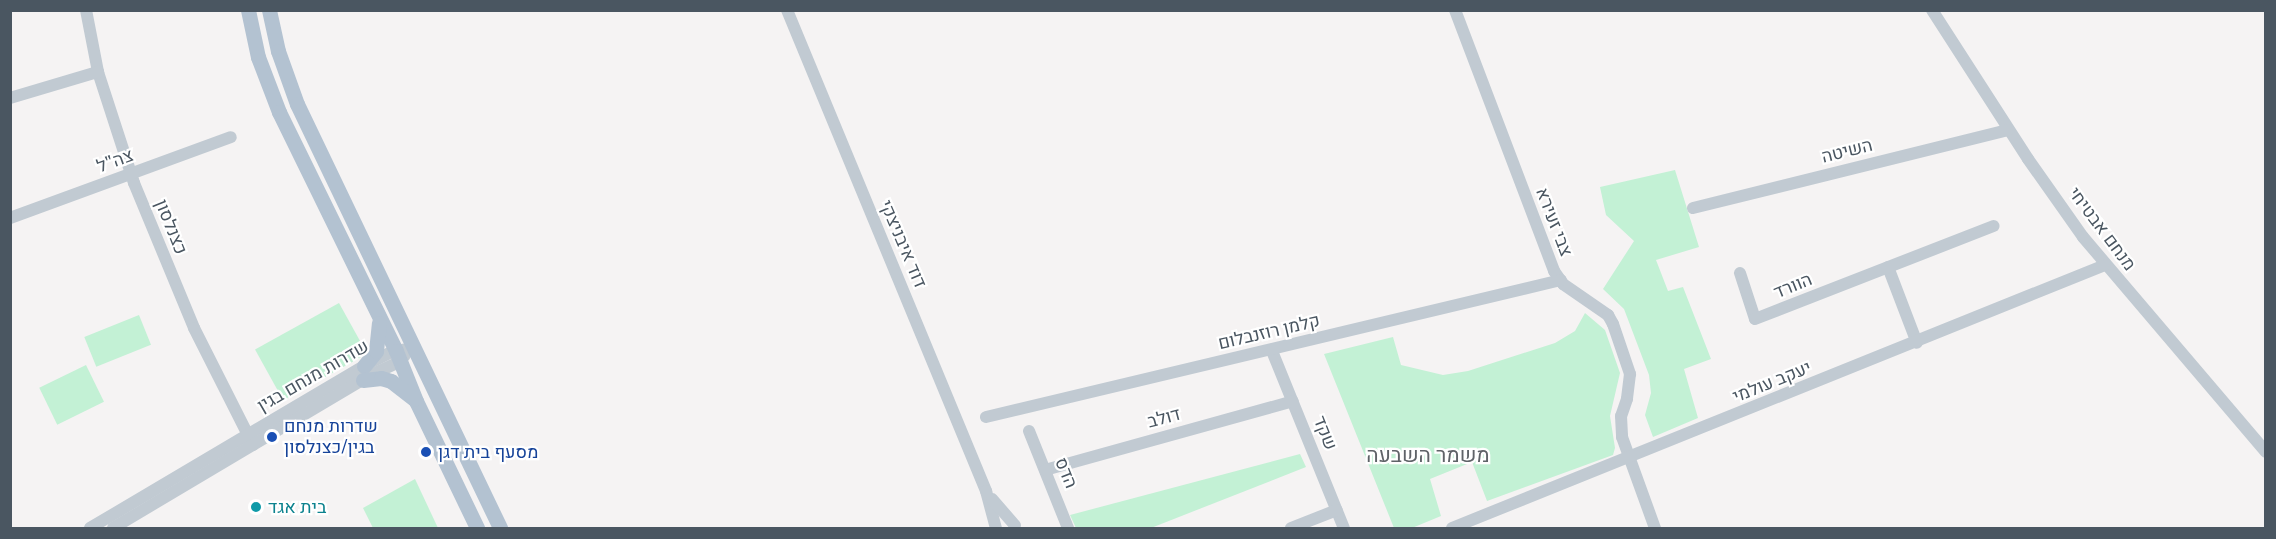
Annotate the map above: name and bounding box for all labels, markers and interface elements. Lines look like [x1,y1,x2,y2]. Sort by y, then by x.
street label: השיטה [1819,134,1875,168]
street label: צה"ל [94,144,136,178]
street label: מנחם אבטיחי [2064,183,2140,275]
street label: צבי זעירא [1531,185,1577,259]
street label: כצנלסון [150,196,192,258]
street label: דוד איבניצקי [875,197,931,291]
street label: הוורד [1771,269,1815,303]
street label: קלמן רוזנבלום [1216,310,1322,354]
street label: שדרות מנחם בגין [253,335,373,417]
street label: יעקב עולמי [1730,356,1814,408]
street label: דולב [1145,403,1183,433]
street label: שקד [1308,413,1342,453]
place label: שדרות מנחם בגין/כצנלסון [284,416,378,458]
marker: שדרות מנחם בגין/כצנלסון [265,430,279,444]
place label: מסעף בית דגן [438,441,538,463]
district label: משמר השבעה [1366,442,1490,468]
marker: מסעף בית דגן [419,445,433,459]
street label: הדס [1050,454,1082,492]
place label: בית אגד [268,496,326,518]
marker: בית אגד [249,500,263,514]

